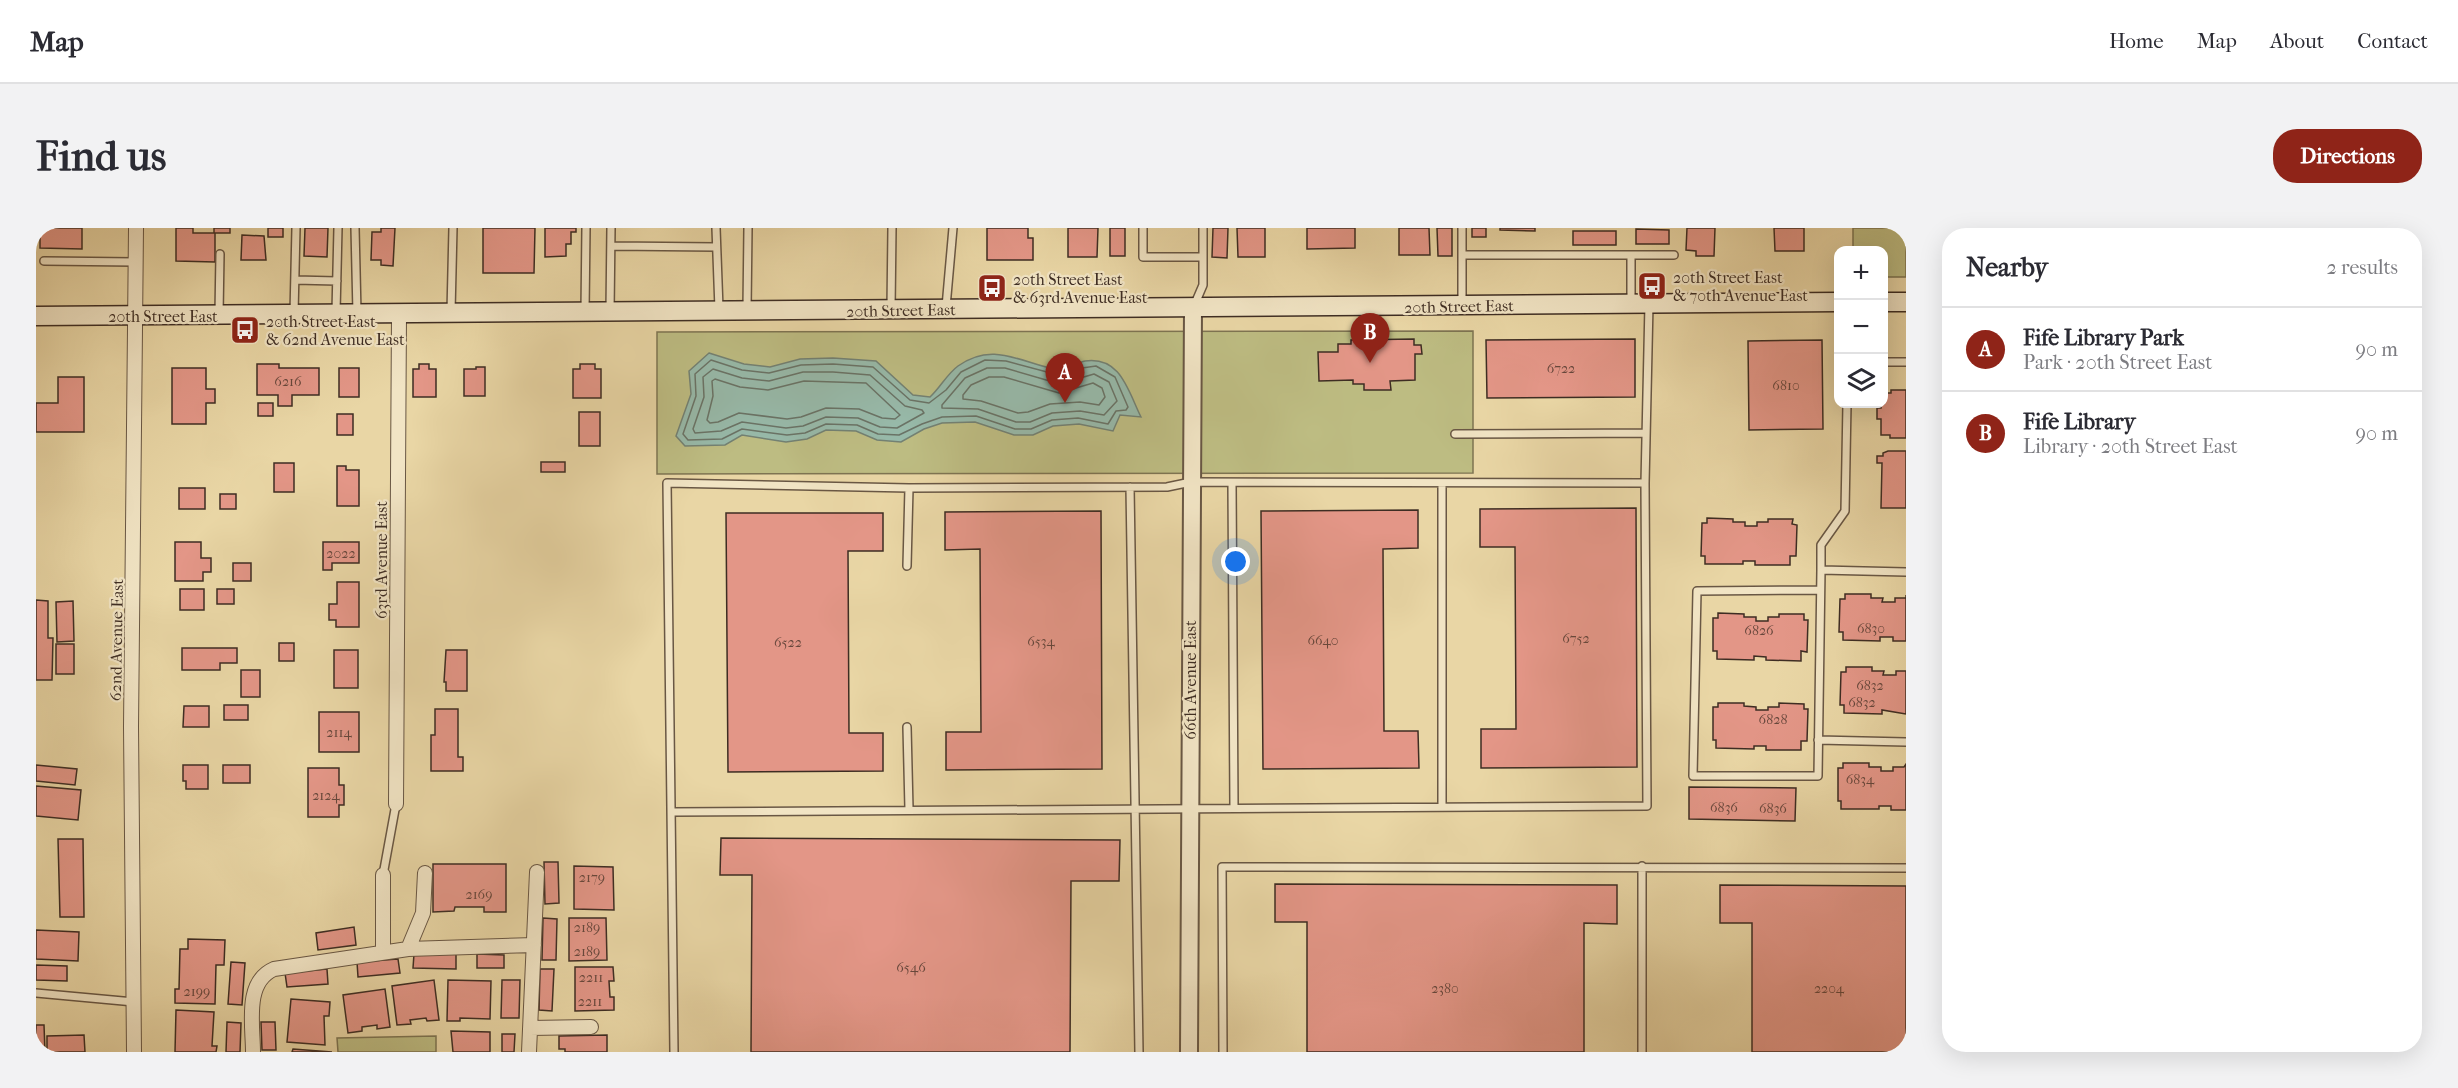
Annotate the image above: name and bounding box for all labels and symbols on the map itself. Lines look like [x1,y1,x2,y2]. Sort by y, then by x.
place label: 20th Street East & 70th Avenue East [1673,268,1808,305]
place label: 20th Street East & 63rd Avenue East [1013,270,1148,307]
bus stop icon: 20th Street East & 70th Avenue East [1636,270,1668,302]
bus stop icon: 20th Street East & 63rd Avenue East [976,272,1008,304]
street label: 20th Street East [1404,296,1514,317]
street label: 20th Street East [846,300,956,321]
street label: 20th Street East [108,307,218,326]
place label: 20th Street East & 62nd Avenue East [266,312,405,349]
bus stop icon: 20th Street East & 62nd Avenue East [229,314,261,346]
pin: B [1350,314,1390,363]
pin: A [1046,354,1084,403]
house number: 6722 [1547,360,1575,377]
house number: 6216 [274,373,302,390]
house number: 6810 [1772,377,1800,394]
street label: 63rd Avenue East [372,501,391,619]
house number: 2022 [326,545,356,562]
your location [1221,547,1250,576]
street label: 62nd Avenue East [106,579,127,701]
street label: 66th Avenue East [1181,620,1200,740]
house number: 6830 [1857,620,1885,637]
house number: 6826 [1744,622,1774,639]
house number: 6752 [1562,630,1590,647]
house number: 6640 [1307,632,1339,649]
house number: 6534 [1027,633,1056,650]
house number: 6522 [774,634,802,651]
house number: 6832 [1856,677,1884,694]
house number: 6832 [1848,694,1876,711]
house number: 6828 [1759,711,1787,728]
house number: 2114 [326,724,352,741]
house number: 6834 [1846,771,1875,788]
house number: 2124 [312,787,341,804]
house number: 6836 [1710,799,1738,816]
house number: 6836 [1759,800,1787,817]
house number: 2179 [579,869,605,886]
house number: 2169 [465,886,493,903]
house number: 2189 [574,919,600,936]
house number: 2189 [574,943,600,960]
house number: 6546 [896,959,926,976]
house number: 2211 [579,969,603,986]
house number: 2380 [1431,980,1459,997]
house number: 2204 [1814,980,1845,997]
house number: 2199 [184,983,210,1000]
house number: 2211 [578,993,602,1010]

